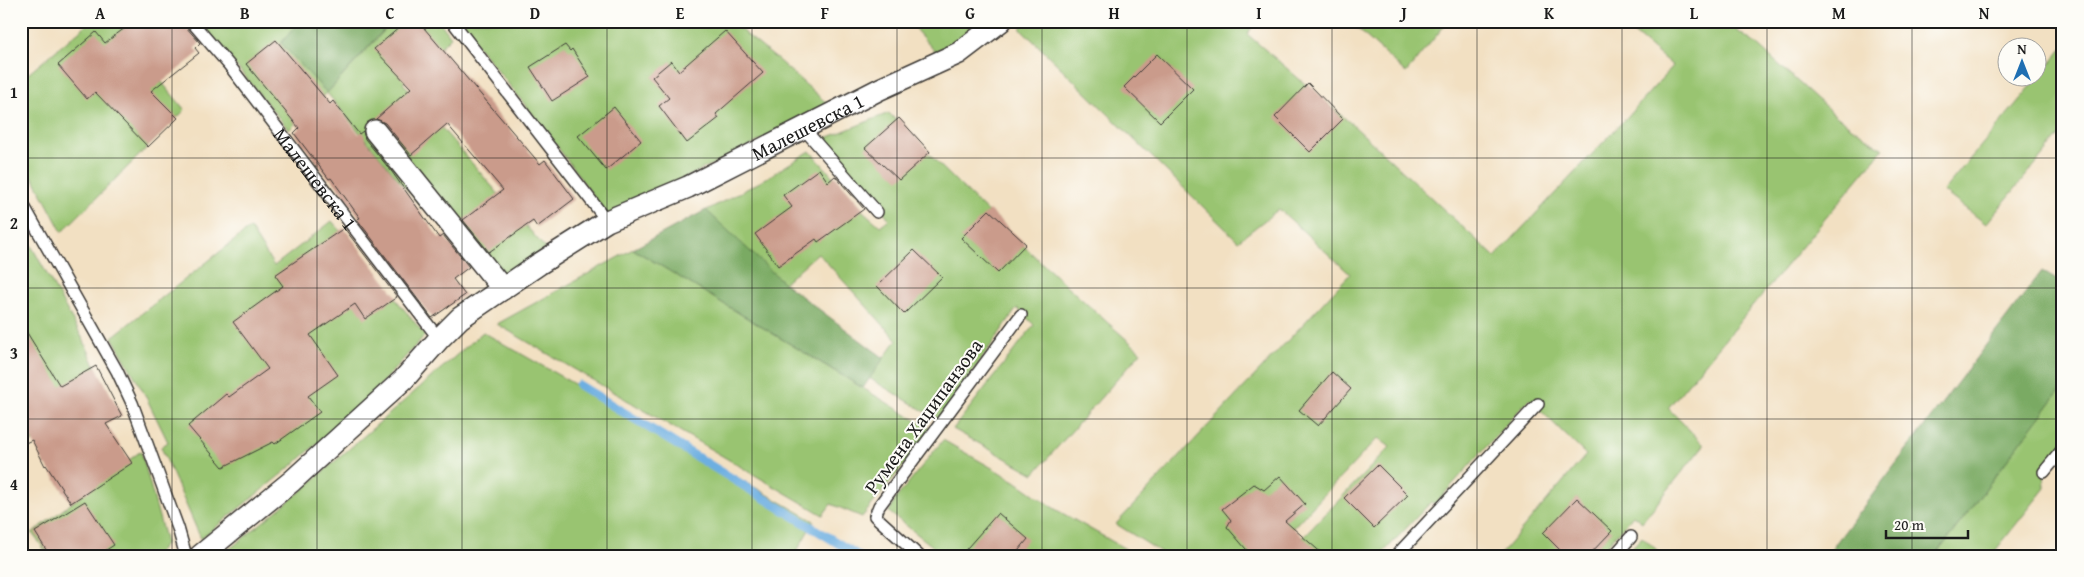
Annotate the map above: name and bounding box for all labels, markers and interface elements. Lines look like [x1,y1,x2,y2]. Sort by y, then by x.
text: A [95,1,106,25]
text: B [240,1,250,25]
text: C [385,1,395,25]
text: D [530,1,540,25]
text: E [676,1,685,25]
text: F [821,1,829,25]
text: G [965,1,975,25]
text: H [1108,1,1120,25]
text: I [1256,1,1262,25]
text: J [1398,1,1407,25]
text: K [1544,1,1555,25]
text: L [1690,1,1699,25]
text: M [1832,1,1846,25]
text: N [1979,1,1990,25]
north arrow [1996,38,2046,88]
text: N [2017,39,2027,59]
text: 1 [10,80,18,104]
street label: Малешевска 1 [746,85,869,167]
street label: Малешевска 1 [267,121,365,236]
text: 2 [10,211,18,235]
street label: Румена Хаџипанзова [857,332,990,500]
text: 3 [10,341,18,365]
text: 4 [10,472,18,496]
scale bar [1886,507,1969,539]
text: 20 m [1894,514,1925,535]

